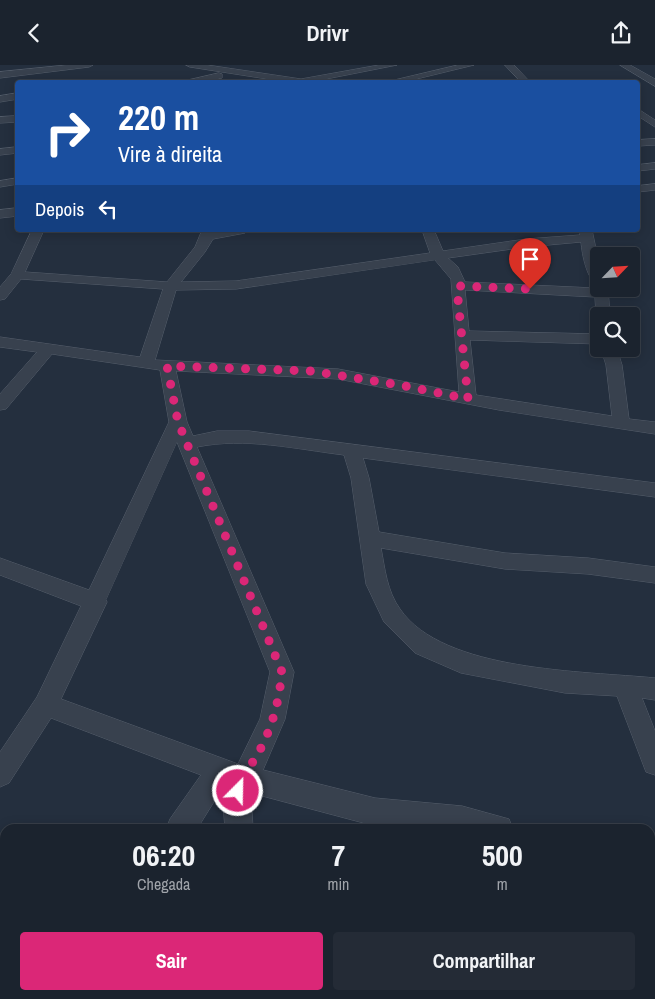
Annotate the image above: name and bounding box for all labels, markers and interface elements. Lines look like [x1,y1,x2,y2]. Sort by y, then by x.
text: Drivr [306,18,349,48]
icon: back [20,19,48,47]
icon: share [607,19,635,47]
text: 220 m [118,94,199,141]
icon: right [35,100,100,165]
text: Vire à direita [118,139,222,169]
icon: left [94,195,122,223]
text: Depois [35,196,84,222]
pin [509,238,551,289]
icon: arrive [516,245,544,273]
north arrow [590,247,640,297]
map controls [590,247,640,357]
button: search [590,307,640,357]
position arrow [211,764,263,816]
text: 06:20 [132,835,195,875]
text: 7 [332,835,345,875]
text: 500 [482,835,523,875]
text: Chegada [137,873,190,895]
text: min [327,873,349,895]
text: m [497,873,508,895]
button: Sair [20,932,323,990]
button: Compartilhar [333,932,635,990]

